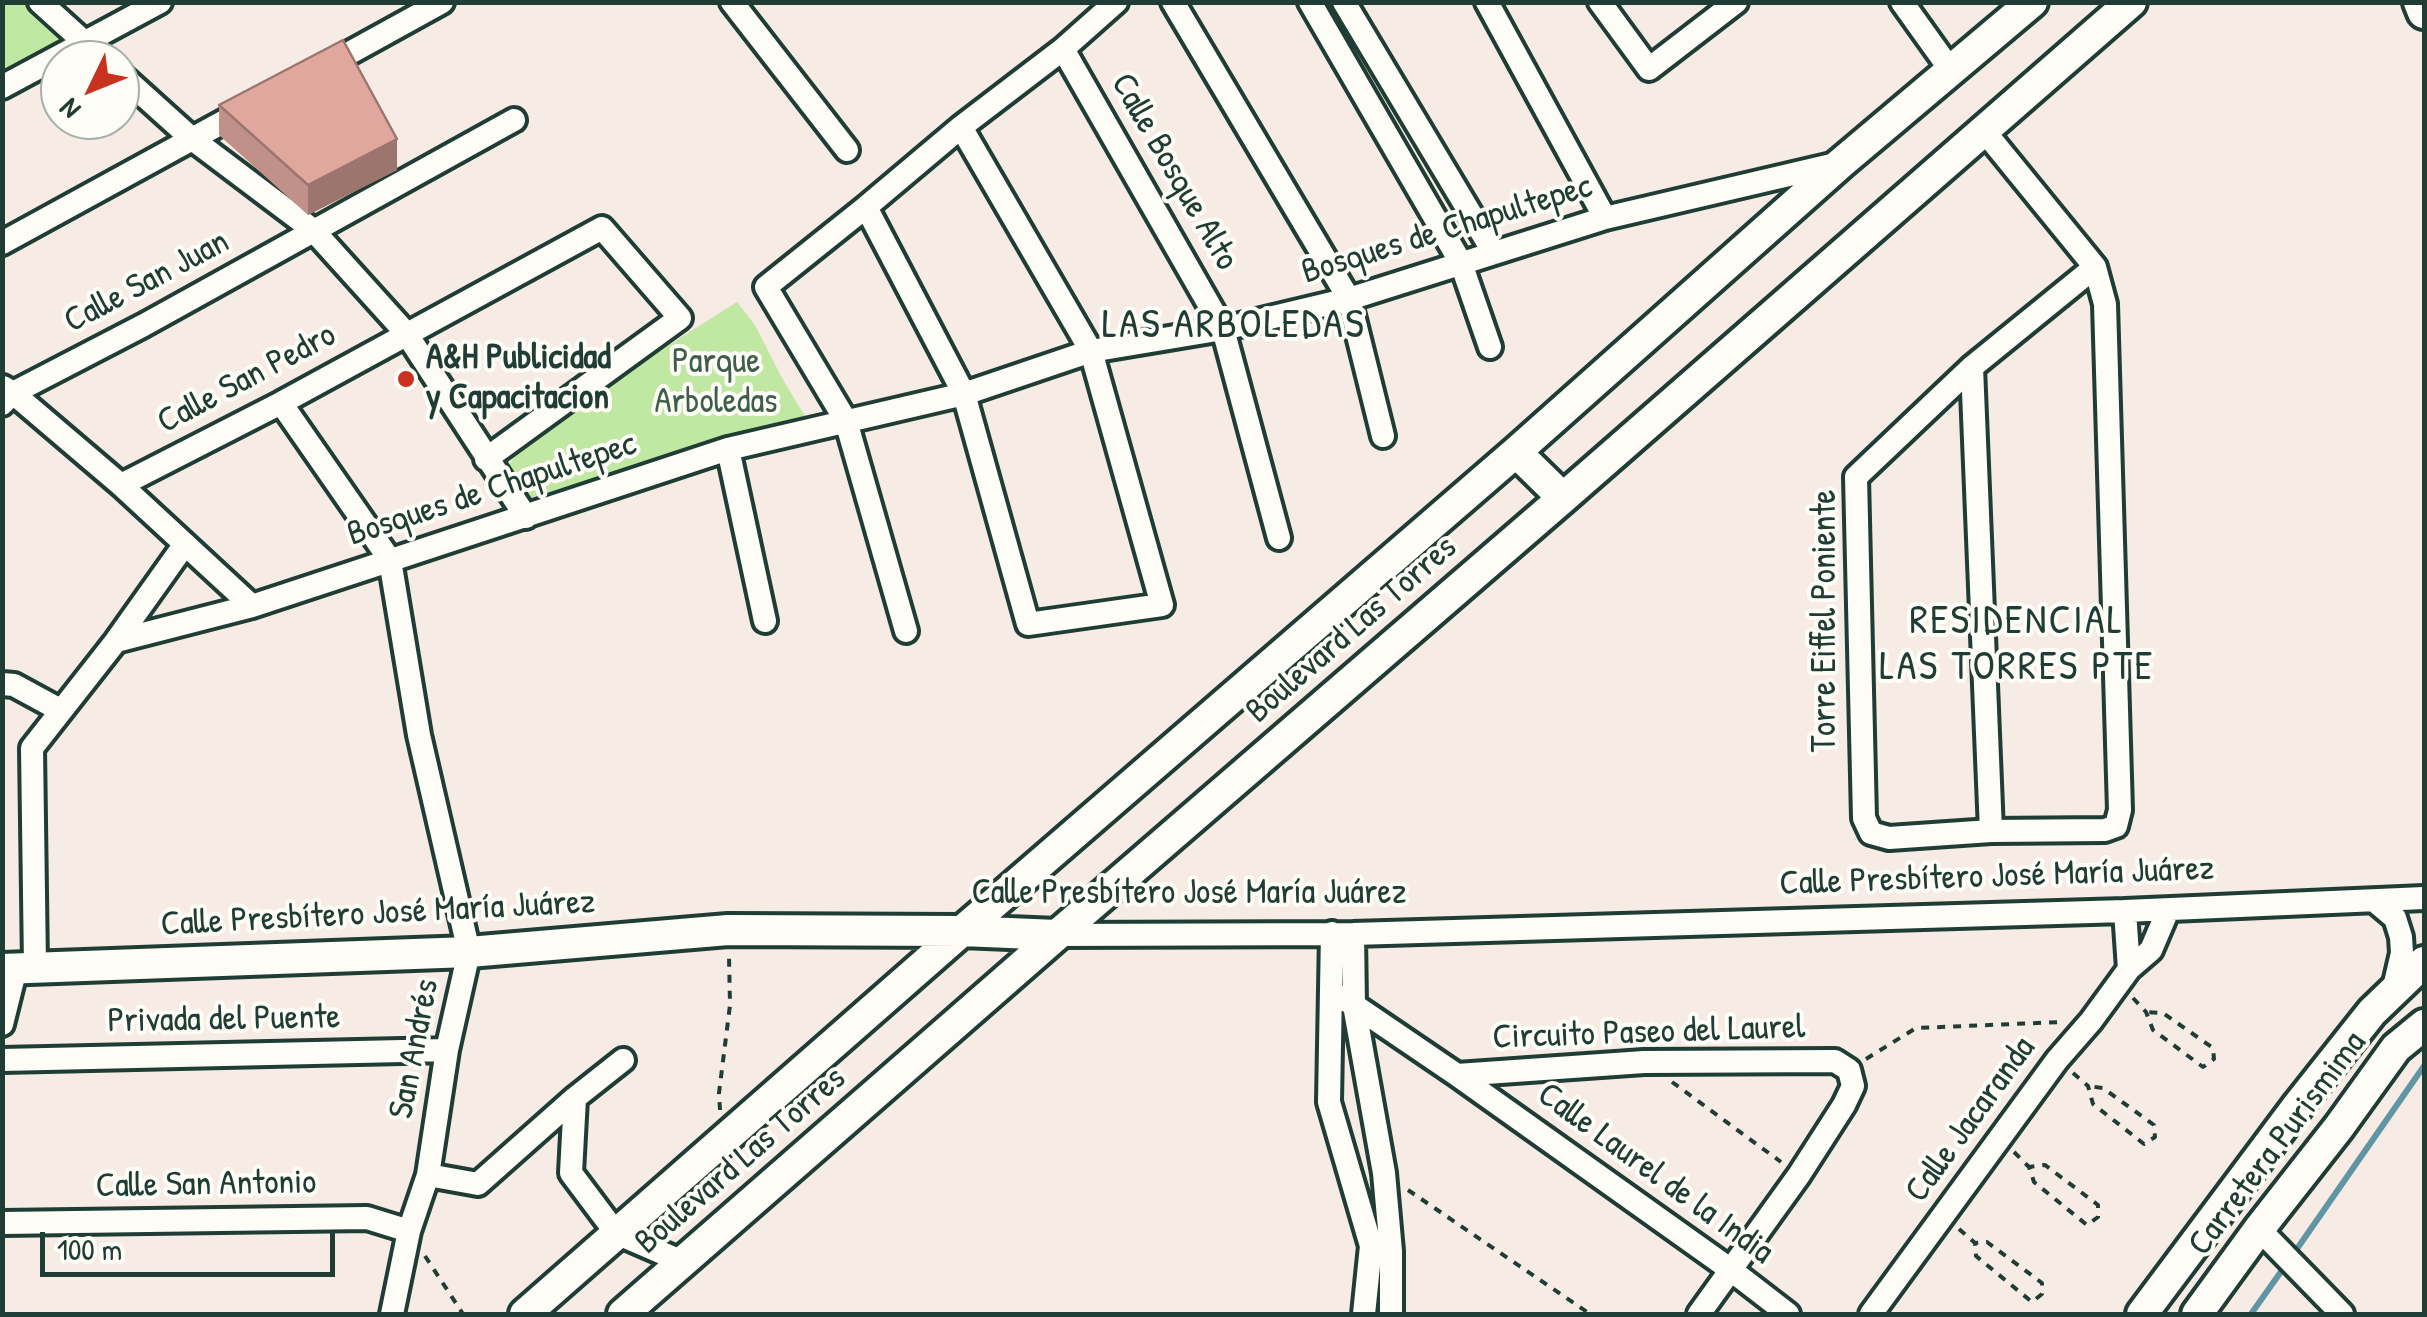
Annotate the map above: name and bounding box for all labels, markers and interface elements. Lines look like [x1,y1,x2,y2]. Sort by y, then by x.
north arrow [40,40,140,140]
street label: Calle Bosque Alto [1101,66,1247,278]
text: N [51,91,89,128]
street label: Bosques de Chapultepec [1297,166,1597,294]
street label: Calle San Juan [58,221,236,343]
district label: LAS ARBOLEDAS [1102,302,1366,350]
street label: Calle San Pedro [151,315,343,443]
place label: A&H Publicidad y Capacitacion [426,338,611,420]
park label: Parque Arboledas [654,342,778,424]
marker: A&H Publicidad y Capacitacion [395,368,417,390]
street label: Bosques de Chapultepec [342,424,642,556]
street label: Torre Eiffel Poniente [1805,490,1847,752]
street label: Boulevard Las Torres [1238,527,1466,733]
district label: RESIDENCIAL LAS TORRES PTE [1879,598,2155,692]
street label: Calle Presbítero José María Juárez [1779,848,2215,906]
street label: Calle Presbítero José María Juárez [972,873,1406,915]
street label: Calle Presbítero José María Juárez [160,882,596,946]
street label: San Andrés [381,976,449,1122]
street label: Privada del Puente [107,997,341,1043]
street label: Circuito Paseo del Laurel [1492,1007,1806,1059]
street label: Carretera Purismima [2180,1024,2376,1264]
street label: Calle Jacaranda [1897,1029,2045,1211]
street label: Boulevard Las Torres [627,1058,855,1264]
street label: Calle Laurel de la India [1529,1074,1781,1274]
street label: Calle San Antonio [95,1162,317,1208]
scale bar [45,1212,340,1274]
text: 100 m [57,1229,122,1269]

